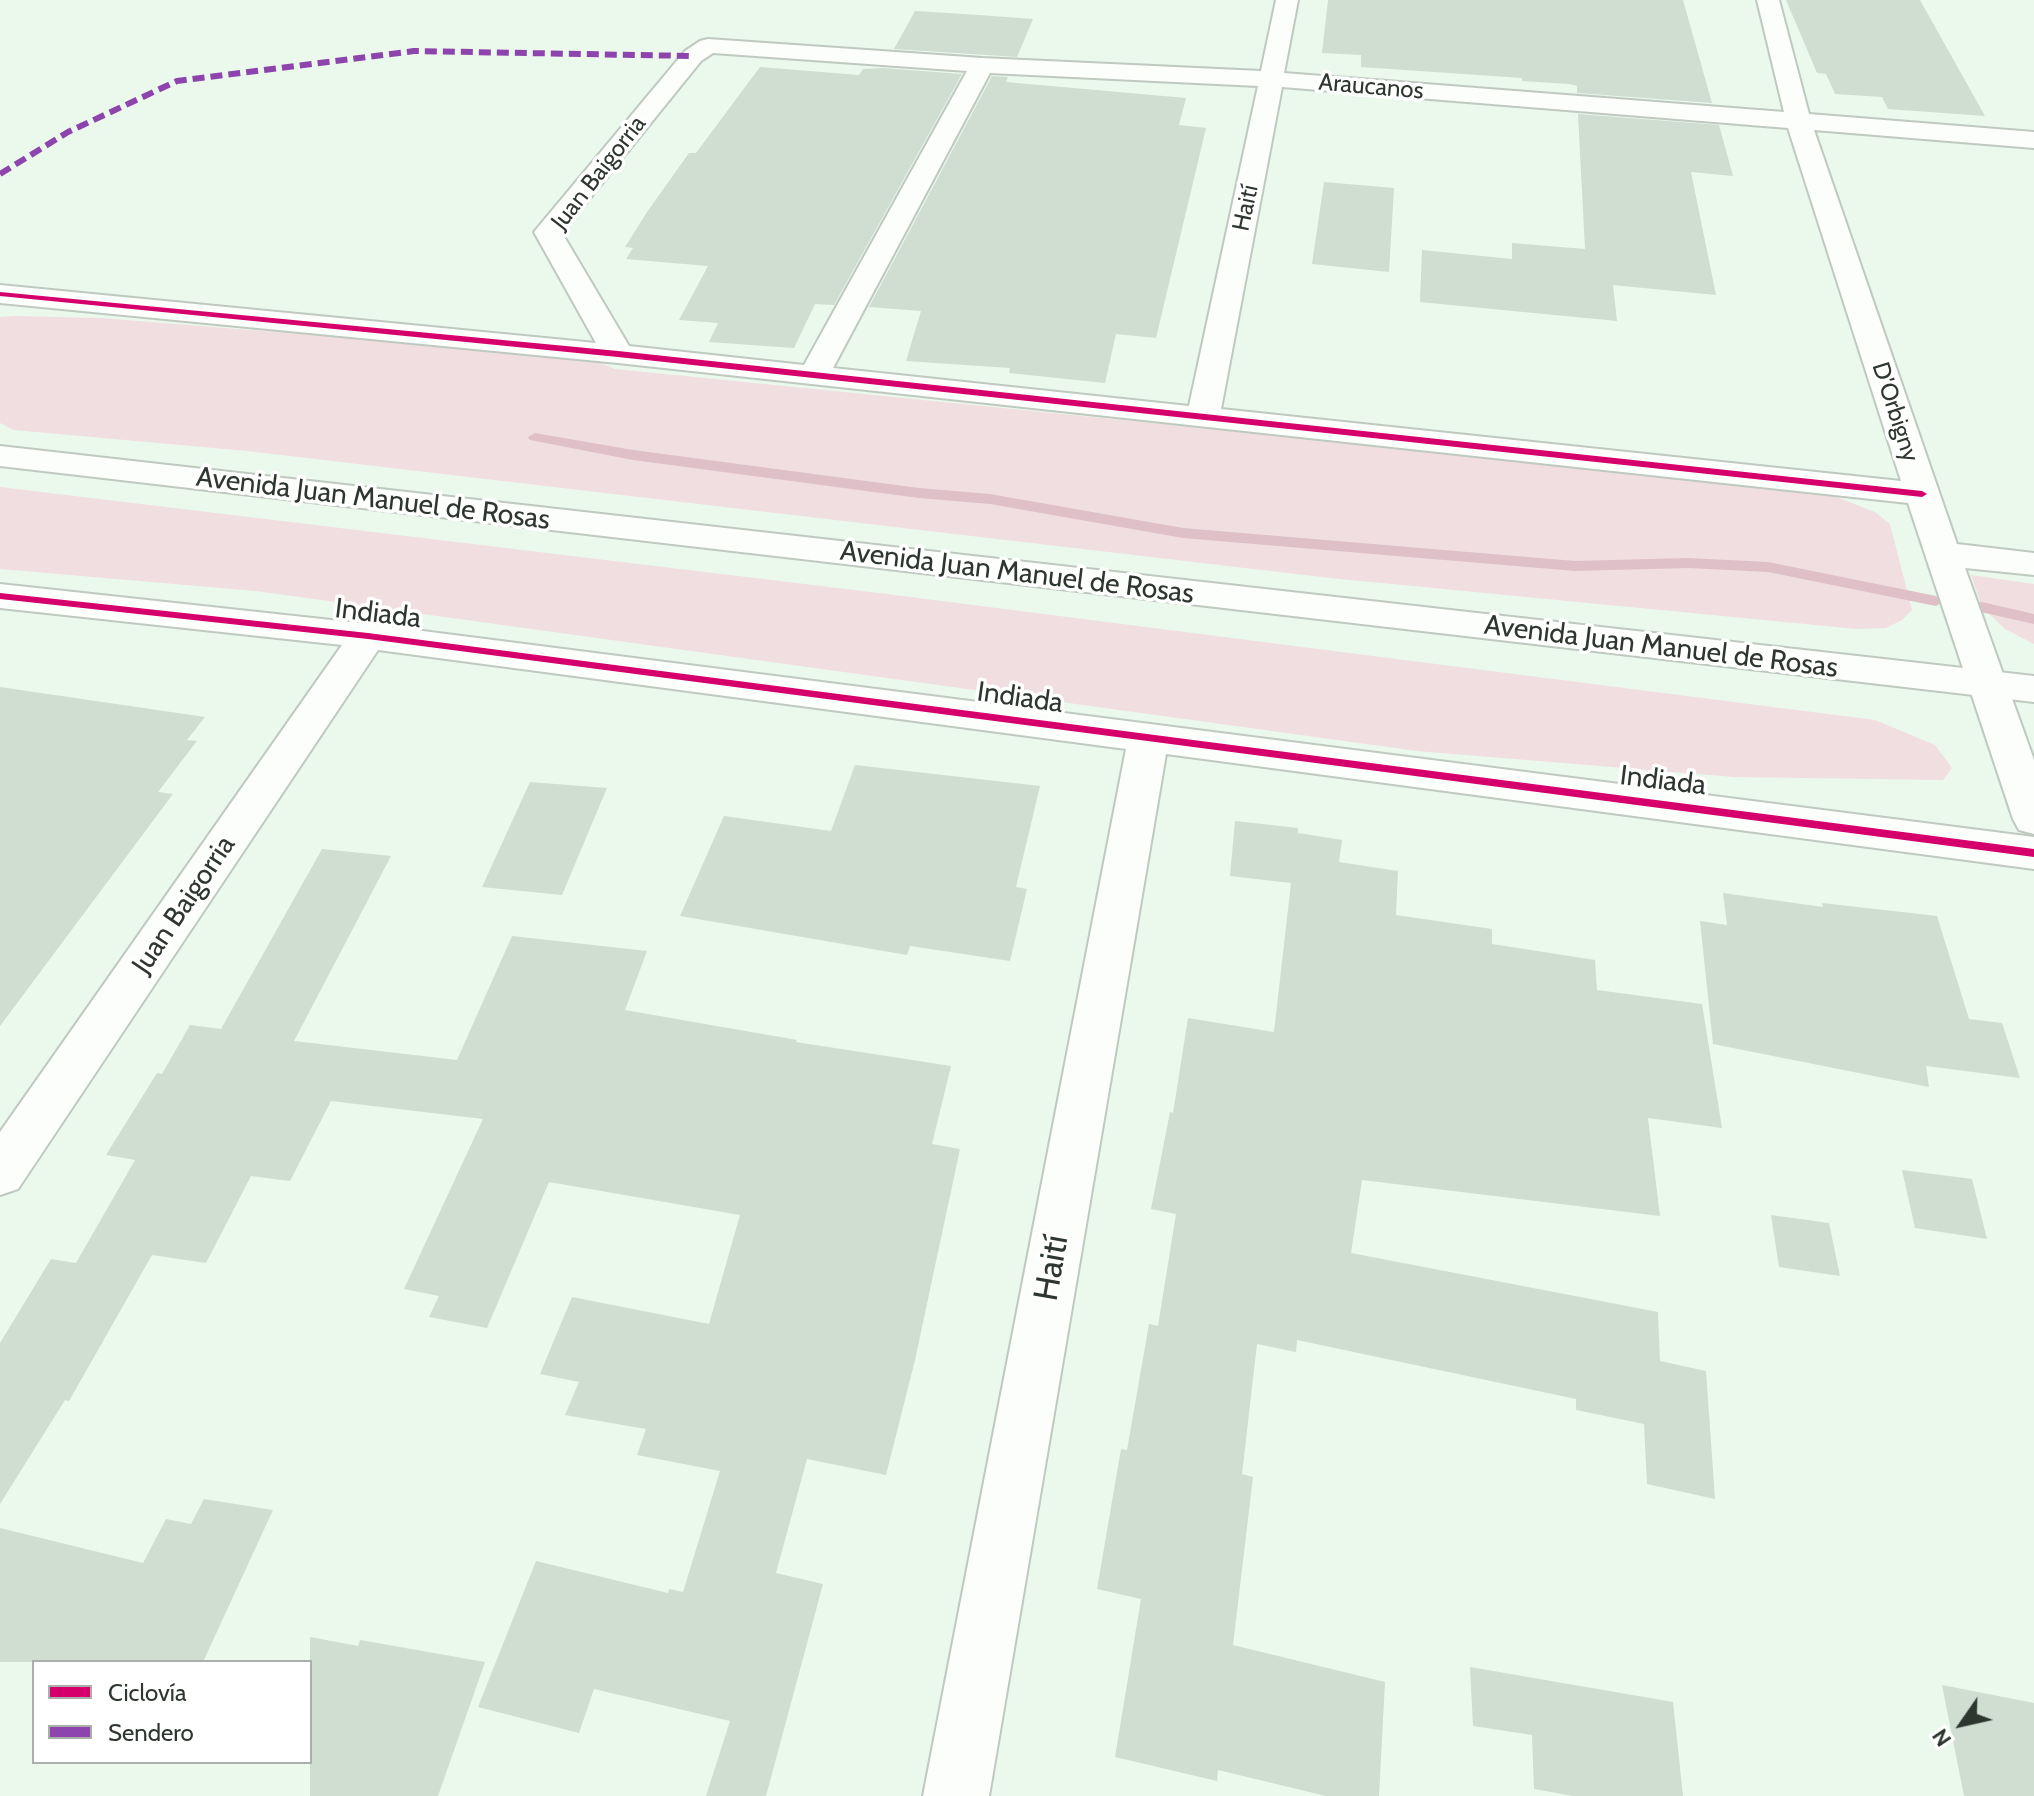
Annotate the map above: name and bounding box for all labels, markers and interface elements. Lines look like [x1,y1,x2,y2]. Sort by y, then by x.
street label: Araucanos [1317,68,1425,106]
street label: Juan Baigorria [546,110,652,236]
street label: Haití [1227,182,1265,234]
street label: D'Orbigny [1865,359,1925,465]
street label: Avenida Juan Manuel de Rosas [194,461,552,537]
street label: Avenida Juan Manuel de Rosas [838,535,1196,611]
street label: Indiada [333,592,423,636]
street label: Avenida Juan Manuel de Rosas [1482,609,1840,685]
street label: Indiada [975,675,1065,721]
street label: Indiada [1618,759,1708,803]
street label: Juan Baigorria [126,830,242,980]
street label: Haití [1026,1232,1078,1304]
legend [32,1660,312,1764]
text: Ciclovía [108,1678,186,1707]
north arrow [1922,1684,2002,1764]
text: Sendero [108,1718,194,1747]
text: N [1926,1724,1957,1752]

